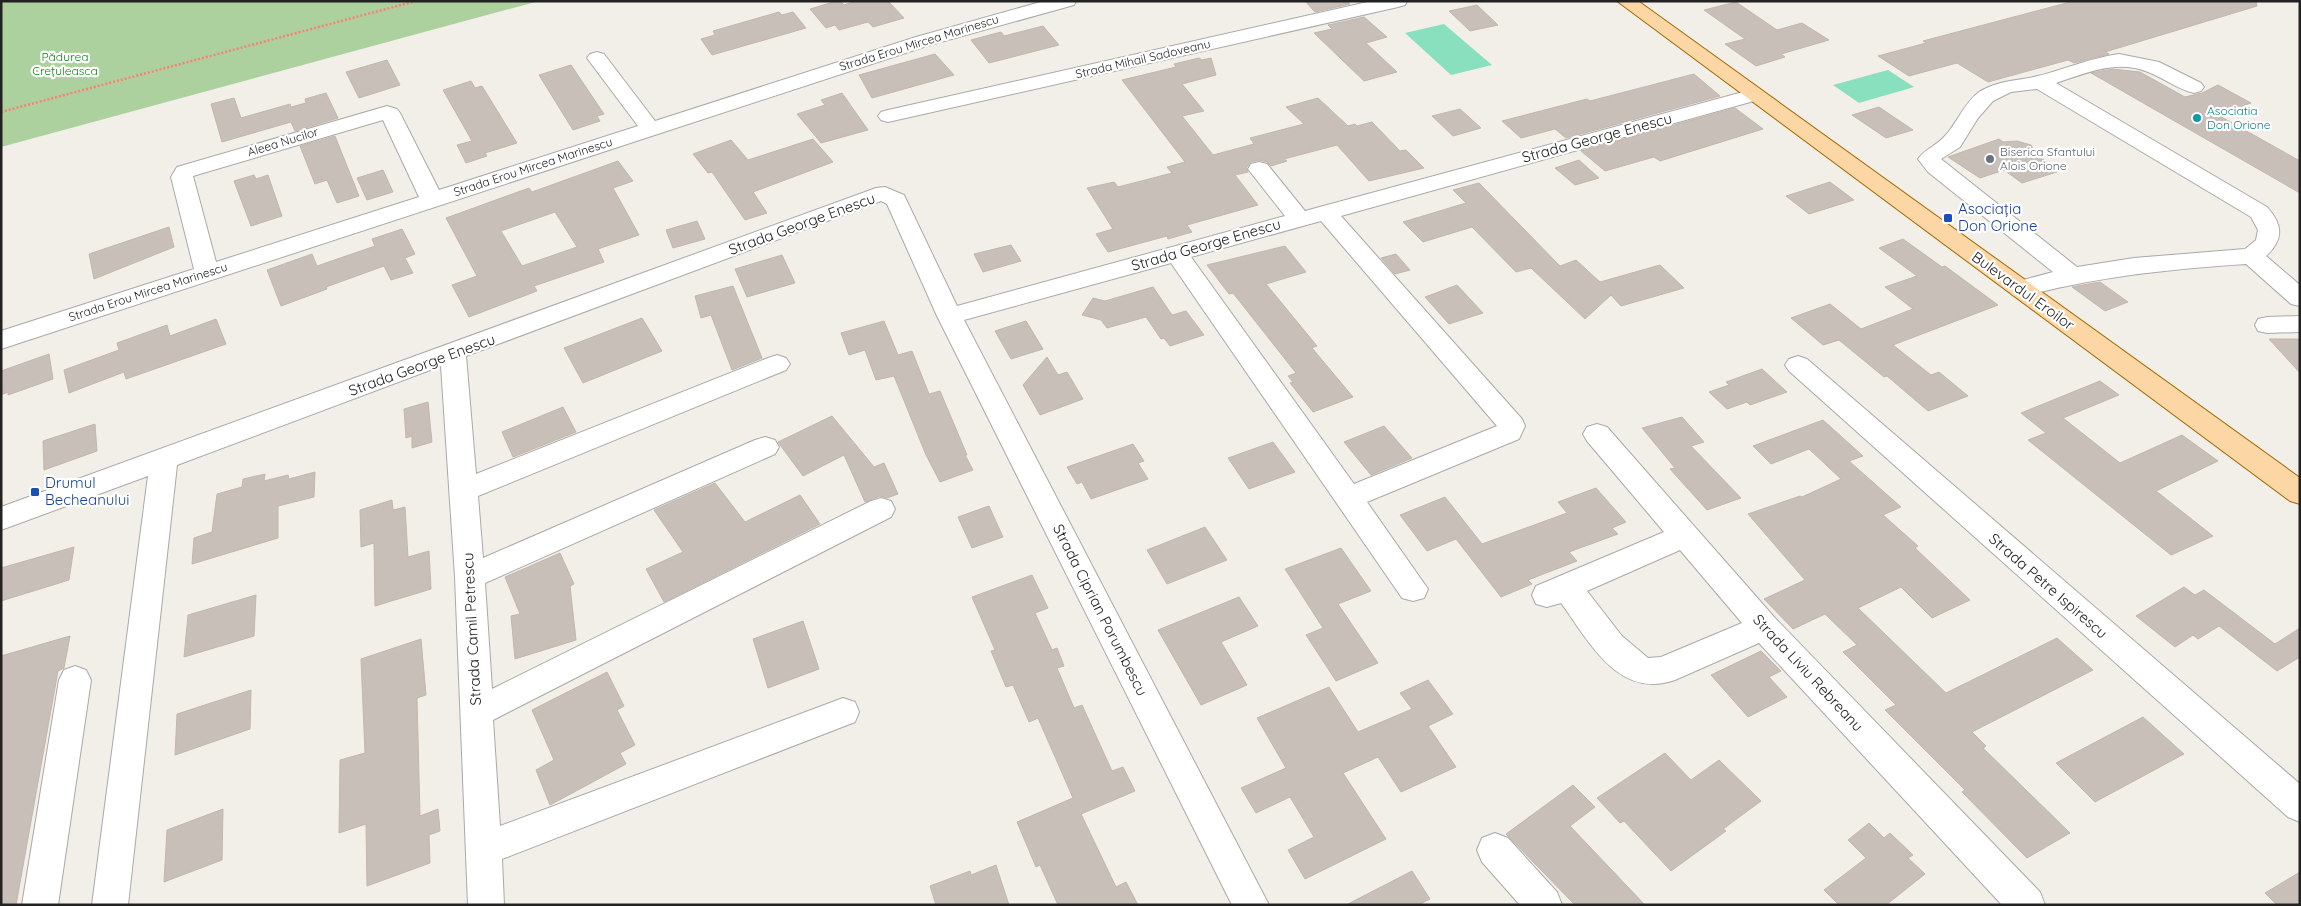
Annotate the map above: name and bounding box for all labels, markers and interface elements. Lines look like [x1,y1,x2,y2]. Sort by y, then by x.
street label: Strada Erou Mircea Marinescu [837,11,1000,74]
street label: Strada Mihail Sadoveanu [1074,36,1212,81]
park label: Pădurea Crețuleasca [32,49,98,78]
place label: Asociatia Don Orione [2207,103,2271,132]
street label: Strada George Enescu [1520,108,1674,167]
marker: Asociatia Don Orione [2191,112,2203,124]
street label: Aleea Nucilor [246,124,321,159]
street label: Strada Erou Mircea Marinescu [452,134,614,199]
place label: Biserica Sfantului Alois Orione [2000,144,2095,173]
marker: Biserica Sfantului Alois Orione [1984,153,1996,165]
street label: Strada George Enescu [726,188,878,259]
place label: Asociația Don Orione [1958,199,2037,235]
marker: Asociația Don Orione [1942,212,1954,224]
street label: Strada George Enescu [1129,214,1283,275]
street label: Bulevardul Eroilor [1968,247,2078,334]
street label: Strada Erou Mircea Marinescu [67,259,229,324]
street label: Strada George Enescu [346,329,498,400]
place label: Drumul Becheanului [45,473,129,509]
marker: Drumul Becheanului [29,486,41,498]
street label: Strada Ciprian Porumbescu [1049,521,1152,699]
street label: Strada Petre Ispirescu [1985,529,2112,642]
street label: Strada Camil Petrescu [458,552,485,706]
street label: Strada Liviu Rebreanu [1749,610,1868,735]

